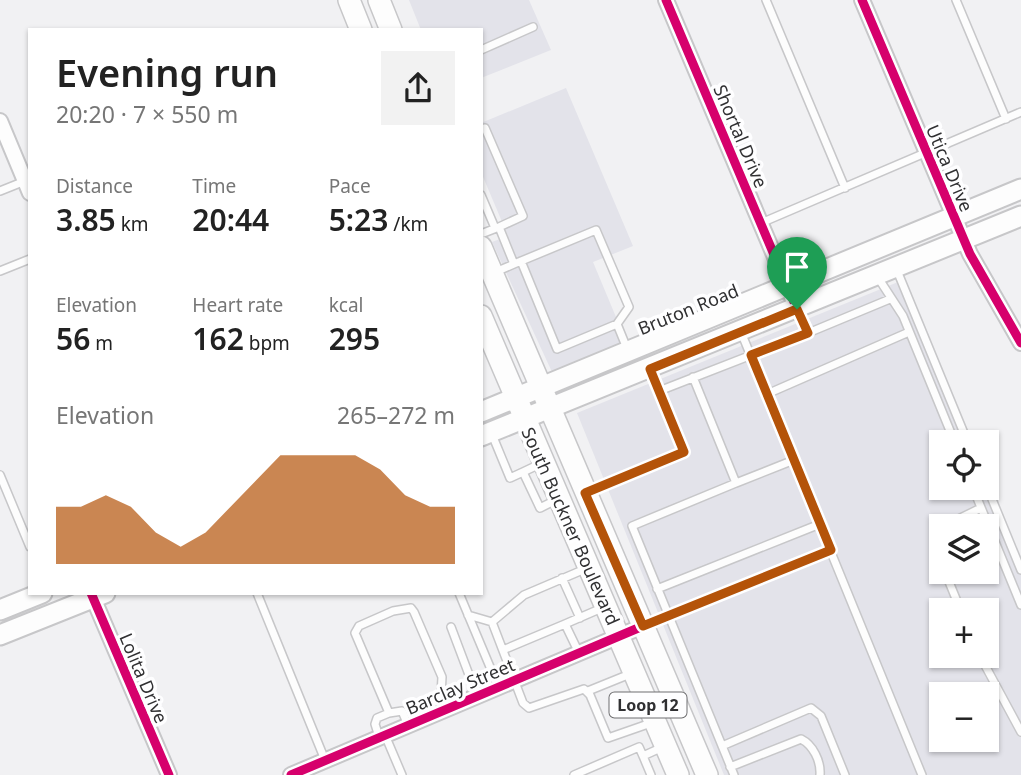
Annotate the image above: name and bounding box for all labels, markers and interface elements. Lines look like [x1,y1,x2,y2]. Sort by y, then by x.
text: Evening run [56,46,278,98]
button: share [381,51,455,125]
street label: Shortal Drive [709,81,773,191]
text: 20:20 · 7 × 550 m [56,98,238,130]
street label: Utica Drive [921,121,979,215]
text: Distance [56,173,133,199]
text: Time [192,173,236,199]
text: Pace [329,173,371,199]
text: 3.85 [56,199,116,240]
text: 20:44 [192,199,269,240]
text: 5:23 [329,199,388,240]
text: km [116,211,149,237]
text: /km [388,211,428,237]
pin [767,237,827,309]
icon: arrive [778,248,816,286]
street label: Bruton Road [634,278,742,340]
text: Elevation [56,292,137,318]
text: Heart rate [192,292,283,318]
text: kcal [329,292,363,318]
text: 56 [56,318,90,359]
text: 162 [192,318,244,359]
text: 295 [329,318,380,359]
text: m [90,330,113,356]
text: bpm [244,330,290,356]
text: Elevation [56,399,154,431]
text: 265–272 m [337,399,455,431]
street label: South Buckner Boulevard [516,423,626,629]
map controls [929,430,999,752]
button: locate [929,430,999,500]
button: layers [929,514,999,584]
button: + [929,598,999,668]
street label: Lolita Drive [114,629,174,727]
street label: Barclay Street [402,652,519,720]
button: − [929,682,999,752]
road number: Loop 12 [610,692,686,718]

